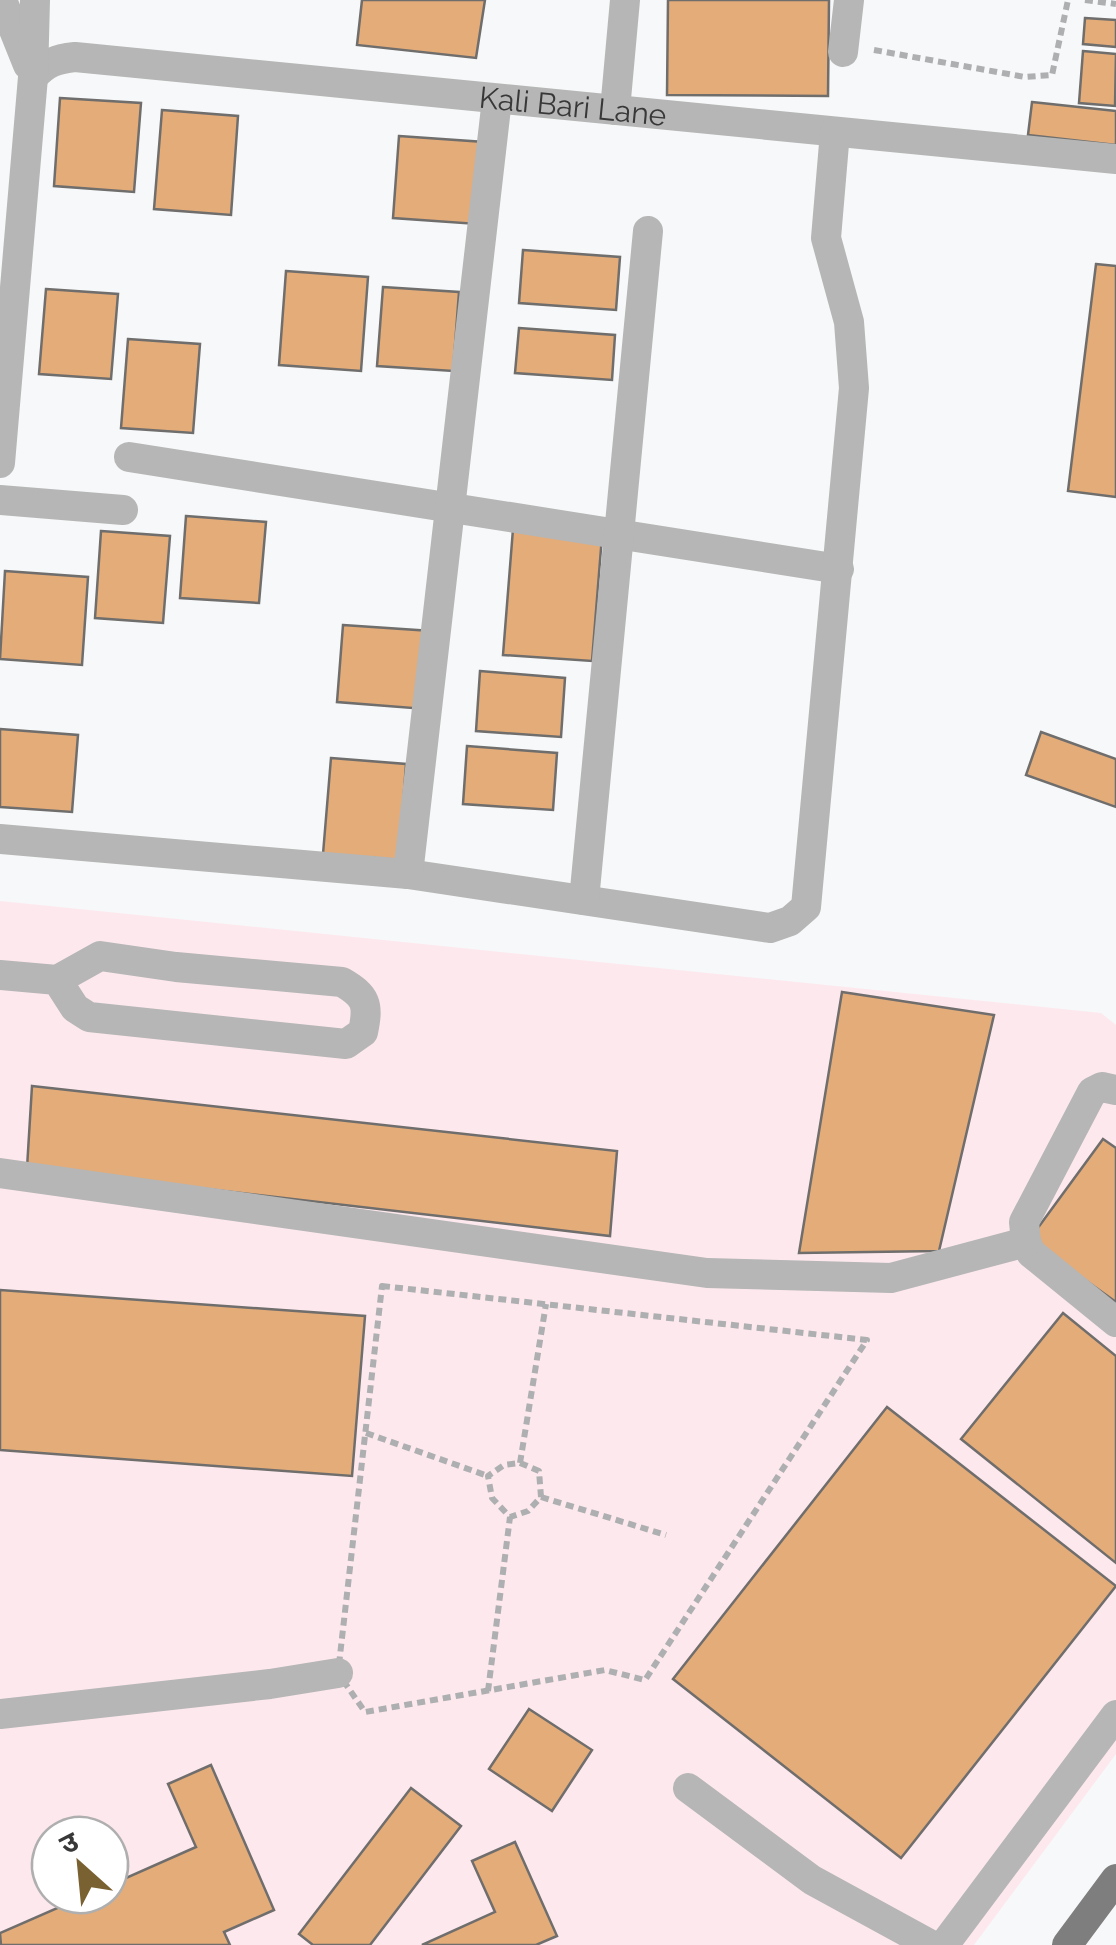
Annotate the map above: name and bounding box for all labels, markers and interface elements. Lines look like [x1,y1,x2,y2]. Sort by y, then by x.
street label: Kali Bari Lane [478,79,668,132]
north arrow [30,1815,130,1915]
text: उ [54,1824,84,1862]

